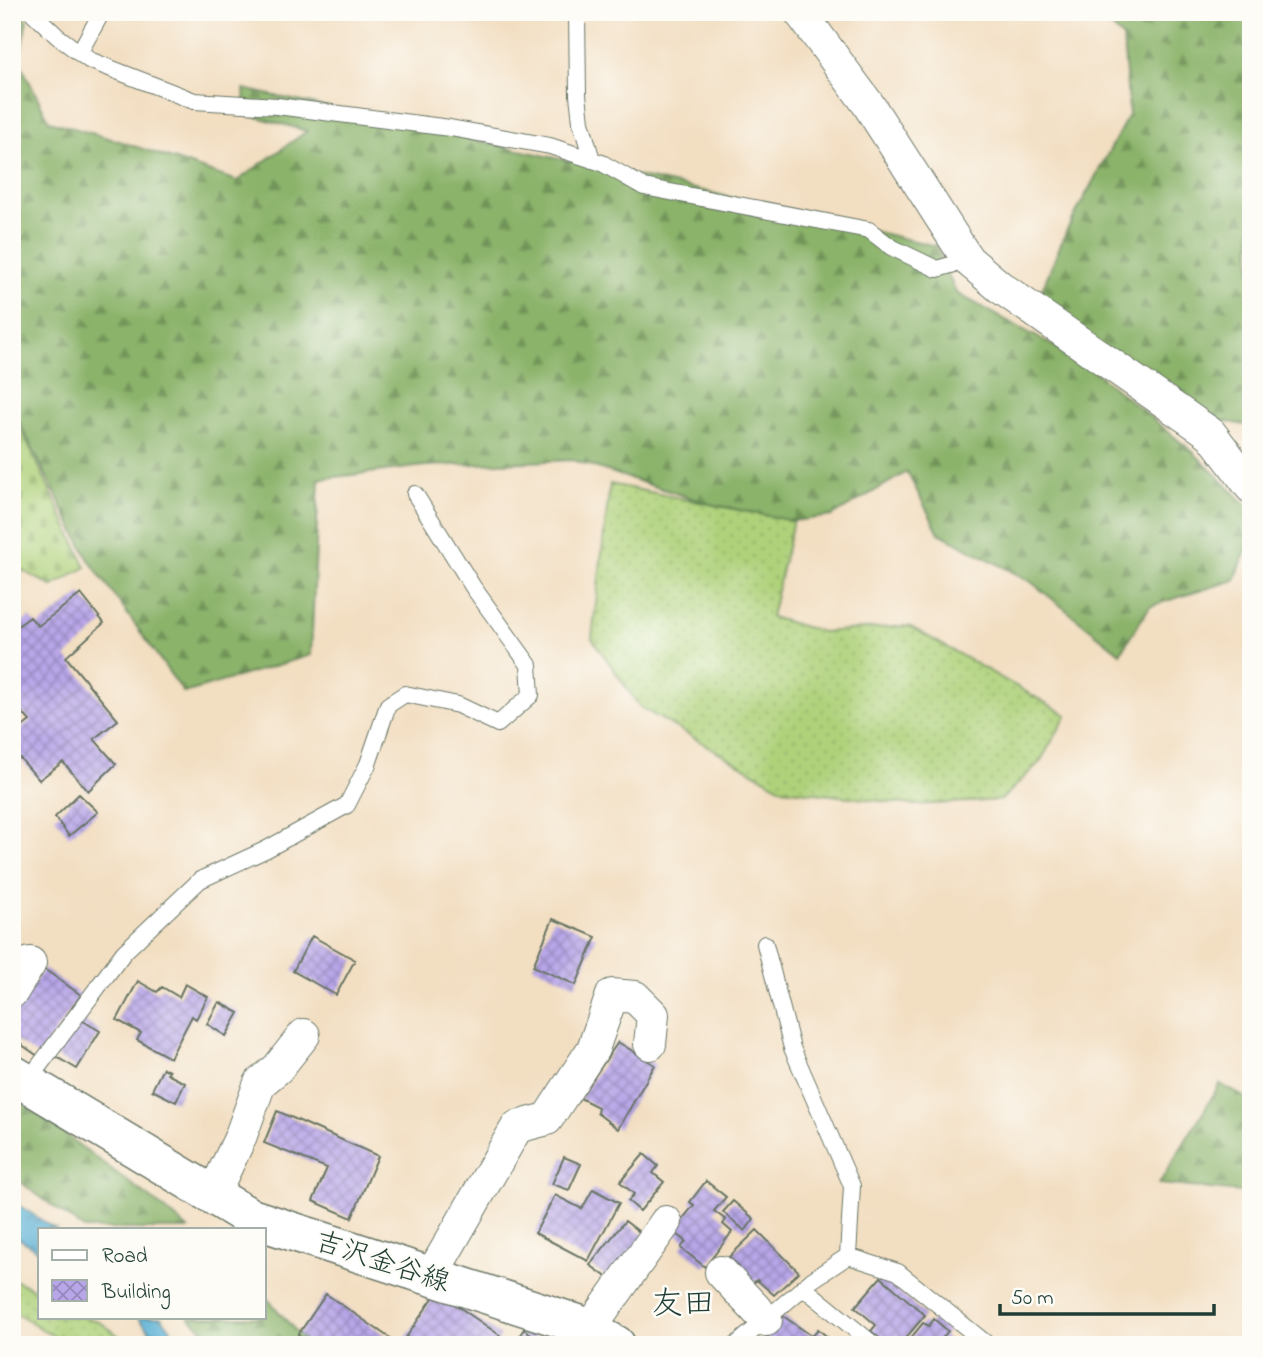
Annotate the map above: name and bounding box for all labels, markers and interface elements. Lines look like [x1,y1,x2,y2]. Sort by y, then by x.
street label: 吉沢金谷線 [309,1222,455,1304]
legend [38,1228,266,1318]
text: Road [102,1242,148,1272]
scale bar [1000,1273,1214,1317]
text: Building [101,1278,171,1310]
district label: 友田 [651,1282,715,1329]
text: 50 m [1011,1284,1054,1314]

